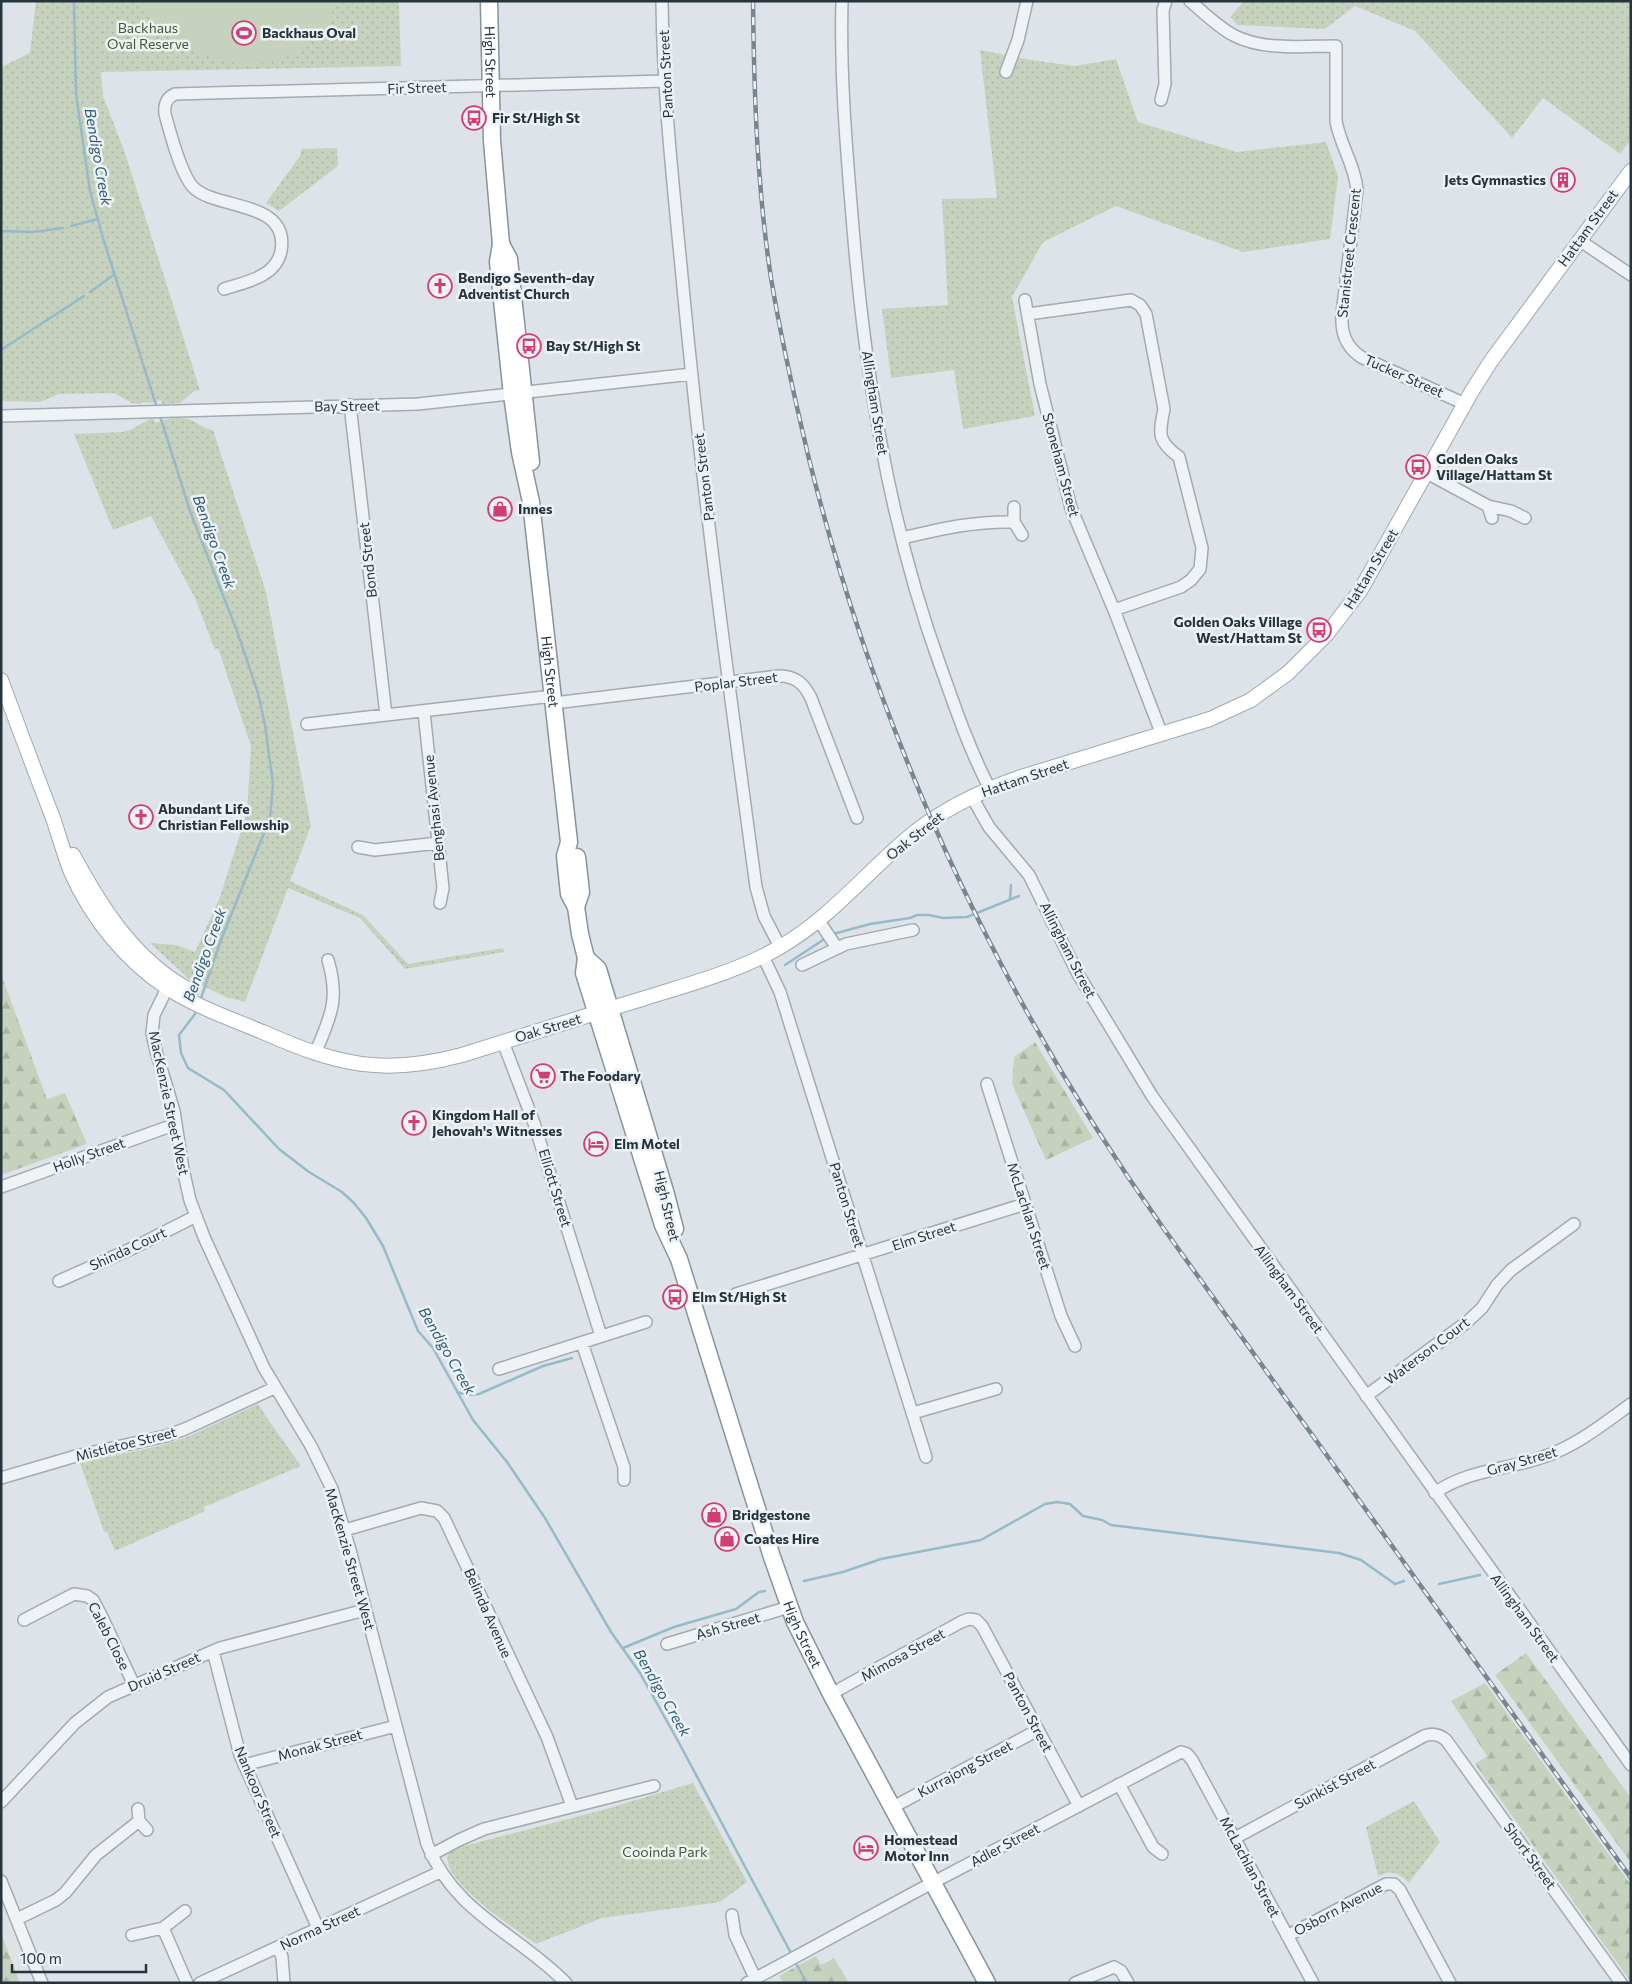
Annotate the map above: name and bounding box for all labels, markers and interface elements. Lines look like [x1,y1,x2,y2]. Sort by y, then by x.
park label: Backhaus Oval Reserve [107,19,189,52]
sports icon: Backhaus Oval [231,20,257,46]
place label: Backhaus Oval [262,24,356,41]
street label: High Street [482,26,500,98]
street label: Panton Street [655,29,676,119]
street label: Fir Street [387,78,447,97]
bus stop icon: Fir St/High St [461,105,487,131]
water label: Bendigo Creek [82,107,117,208]
place label: Fir St/High St [492,109,580,126]
building icon: Jets Gymnastics [1550,167,1576,193]
place label: Jets Gymnastics [1444,171,1546,188]
street label: Hattam Street [1554,186,1621,270]
street label: Stanistreet Crescent [1333,187,1364,318]
place label: Bendigo Seventh-day Adventist Church [458,269,595,302]
church icon: Bendigo Seventh-day Adventist Church [427,273,453,299]
bus stop icon: Bay St/High St [516,333,542,359]
place label: Bay St/High St [546,337,640,354]
street label: Allingham Street [859,349,892,457]
street label: Tucker Street [1362,350,1447,401]
street label: Bay Street [314,396,380,415]
street label: Stoneham Street [1039,411,1084,519]
street label: Panton Street [690,432,717,522]
place label: Golden Oaks Village/Hattam St [1436,450,1552,483]
bus stop icon: Golden Oaks Village/Hattam St [1405,454,1431,480]
water label: Bendigo Creek [190,492,241,592]
shop icon: Innes [487,496,513,522]
place label: Innes [518,500,553,517]
street label: Bond Street [355,521,380,599]
street label: Hattam Street [1340,525,1401,612]
place label: Golden Oaks Village West/Hattam St [1174,613,1302,646]
bus stop icon: Golden Oaks Village West/Hattam St [1306,617,1332,643]
street label: High Street [538,635,563,709]
street label: Poplar Street [693,668,779,695]
street label: Benghasi Avenue [419,754,448,862]
street label: Hattam Street [979,755,1071,800]
place label: Abundant Life Christian Fellowship [158,800,289,833]
church icon: Abundant Life Christian Fellowship [128,804,154,830]
street label: Oak Street [882,808,947,863]
street label: Allingham Street [1037,899,1100,1001]
water label: Bendigo Creek [179,904,230,1004]
street label: Oak Street [513,1009,583,1046]
street label: MacKenzie Street West [146,1029,193,1177]
supermarket icon: The Foodary [530,1063,556,1089]
place label: The Foodary [560,1067,641,1084]
place label: Kingdom Hall of Jehovah's Witnesses [432,1106,563,1139]
church icon: Kingdom Hall of Jehovah's Witnesses [401,1110,427,1136]
hotel icon: Elm Motel [583,1131,609,1157]
street label: Holly Street [50,1134,127,1175]
place label: Elm Motel [614,1135,680,1152]
street label: Elliott Street [536,1147,576,1229]
street label: Panton Street [826,1160,869,1250]
street label: McLachlan Street [1004,1160,1055,1272]
street label: High Street [651,1169,684,1243]
street label: Elm Street [890,1217,958,1254]
street label: Shinda Court [87,1223,169,1274]
street label: Allingham Street [1251,1241,1328,1337]
bus stop icon: Elm St/High St [662,1284,688,1310]
place label: Elm St/High St [692,1288,787,1305]
water label: Bendigo Creek [415,1303,481,1398]
street label: Waterson Court [1381,1313,1473,1388]
street label: Mistletoe Street [74,1423,178,1464]
street label: Gray Street [1485,1442,1559,1479]
street label: MacKenzie Street West [322,1486,379,1632]
shop icon: Bridgestone [701,1502,727,1528]
place label: Bridgestone [732,1506,810,1523]
shop icon: Coates Hire [714,1526,740,1552]
place label: Coates Hire [744,1530,819,1547]
street label: Belinda Avenue [461,1565,516,1660]
street label: Allingham Street [1487,1570,1564,1666]
street label: High Street [780,1598,826,1671]
street label: Caleb Close [85,1599,134,1673]
street label: Ash Street [694,1608,762,1643]
street label: Mimosa Street [858,1624,948,1685]
water label: Bendigo Creek [630,1645,696,1740]
street label: Druid Street [125,1648,203,1695]
street label: Panton Street [1000,1669,1057,1755]
street label: Monak Street [276,1725,364,1764]
street label: Kurrajong Street [914,1736,1015,1801]
street label: Nankoor Street [232,1743,285,1840]
street label: Sunkist Street [1291,1755,1379,1812]
street label: McLachlan Street [1217,1813,1284,1920]
street label: Adler Street [967,1819,1043,1870]
street label: Short Street [1501,1819,1560,1893]
place label: Homestead Motor Inn [884,1831,958,1864]
hotel icon: Homestead Motor Inn [853,1835,879,1861]
park label: Cooinda Park [622,1843,708,1860]
street label: Osborn Avenue [1291,1878,1385,1939]
street label: Norma Street [277,1901,363,1953]
scale bar [12,1942,146,1974]
text: 100 m [20,1949,62,1967]

